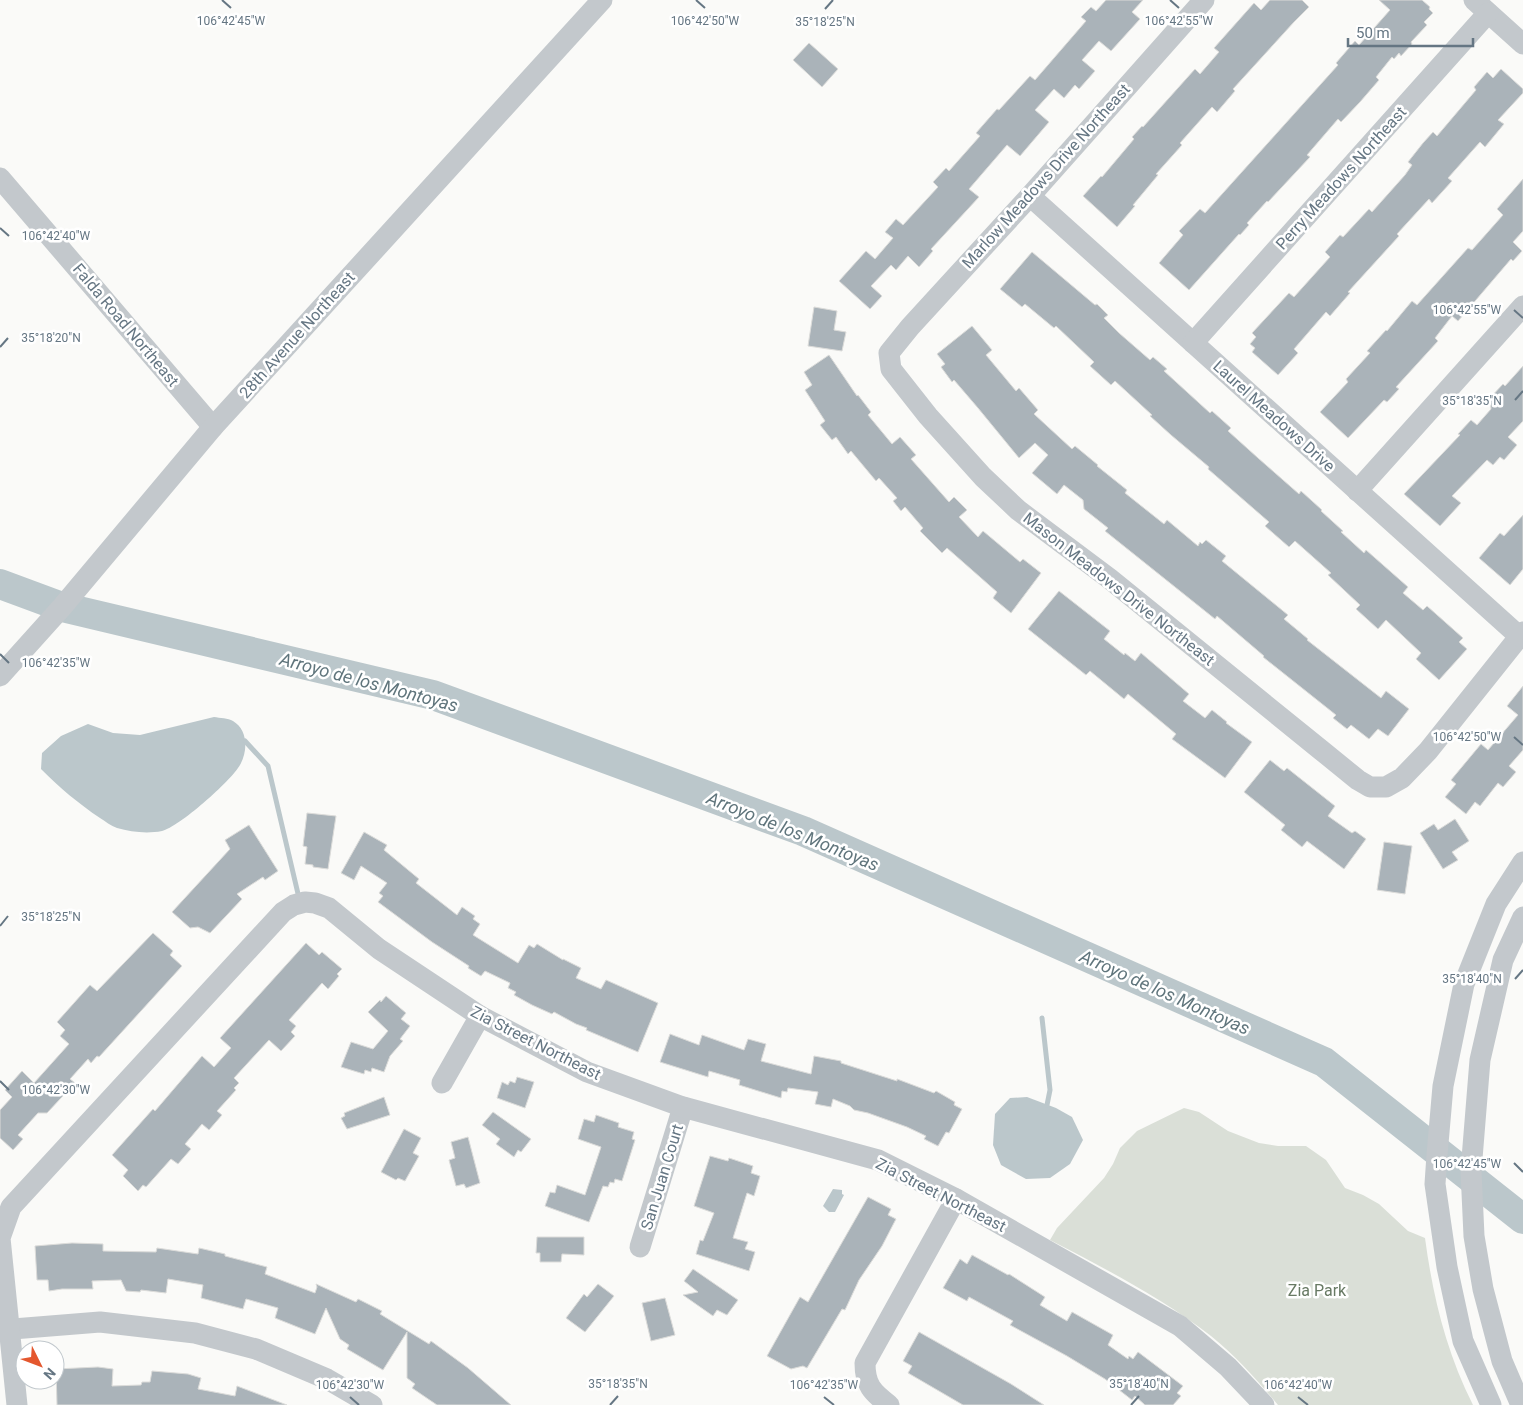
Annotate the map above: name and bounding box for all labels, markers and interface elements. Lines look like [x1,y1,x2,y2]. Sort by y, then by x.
text: 106°42'45"W [197,14,265,28]
text: 106°42'50"W [671,14,739,28]
text: 106°42'55"W [1145,14,1213,28]
text: 35°18'25"N [795,15,855,29]
scale bar [1348,15,1473,47]
text: 50 m [1356,24,1390,42]
street label: Marlow Meadows Drive Northeast [958,80,1134,272]
street label: Perry Meadows Northeast [1272,103,1410,253]
text: 106°42'40"W [22,229,90,243]
street label: Falda Road Northeast [69,260,183,390]
street label: 28th Avenue Northeast [235,268,359,402]
text: 106°42'55"W [1433,303,1501,317]
text: 35°18'20"N [21,331,81,345]
street label: Laurel Meadows Drive [1209,356,1339,476]
text: 35°18'35"N [1442,394,1502,408]
street label: Mason Meadows Drive Northeast [1020,508,1218,670]
water label: Arroyo de los Montoyas [277,648,460,716]
text: 106°42'35"W [22,656,90,670]
text: 106°42'50"W [1433,730,1501,744]
water label: Arroyo de los Montoyas [703,787,882,875]
text: 35°18'25"N [21,910,81,924]
water label: Arroyo de los Montoyas [1076,945,1253,1039]
text: 35°18'40"N [1442,972,1502,986]
street label: Zia Street Northeast [468,1002,604,1084]
text: 106°42'30"W [22,1083,90,1097]
street label: San Juan Court [637,1122,687,1232]
street label: Zia Street Northeast [873,1154,1009,1236]
text: 106°42'45"W [1433,1157,1501,1171]
park label: Zia Park [1288,1281,1347,1300]
north arrow [15,1340,65,1390]
text: N [40,1365,59,1383]
text: 35°18'35"N [588,1377,648,1391]
text: 35°18'40"N [1109,1377,1169,1391]
text: 106°42'30"W [316,1378,384,1392]
text: 106°42'35"W [790,1378,858,1392]
text: 106°42'40"W [1264,1378,1332,1392]

